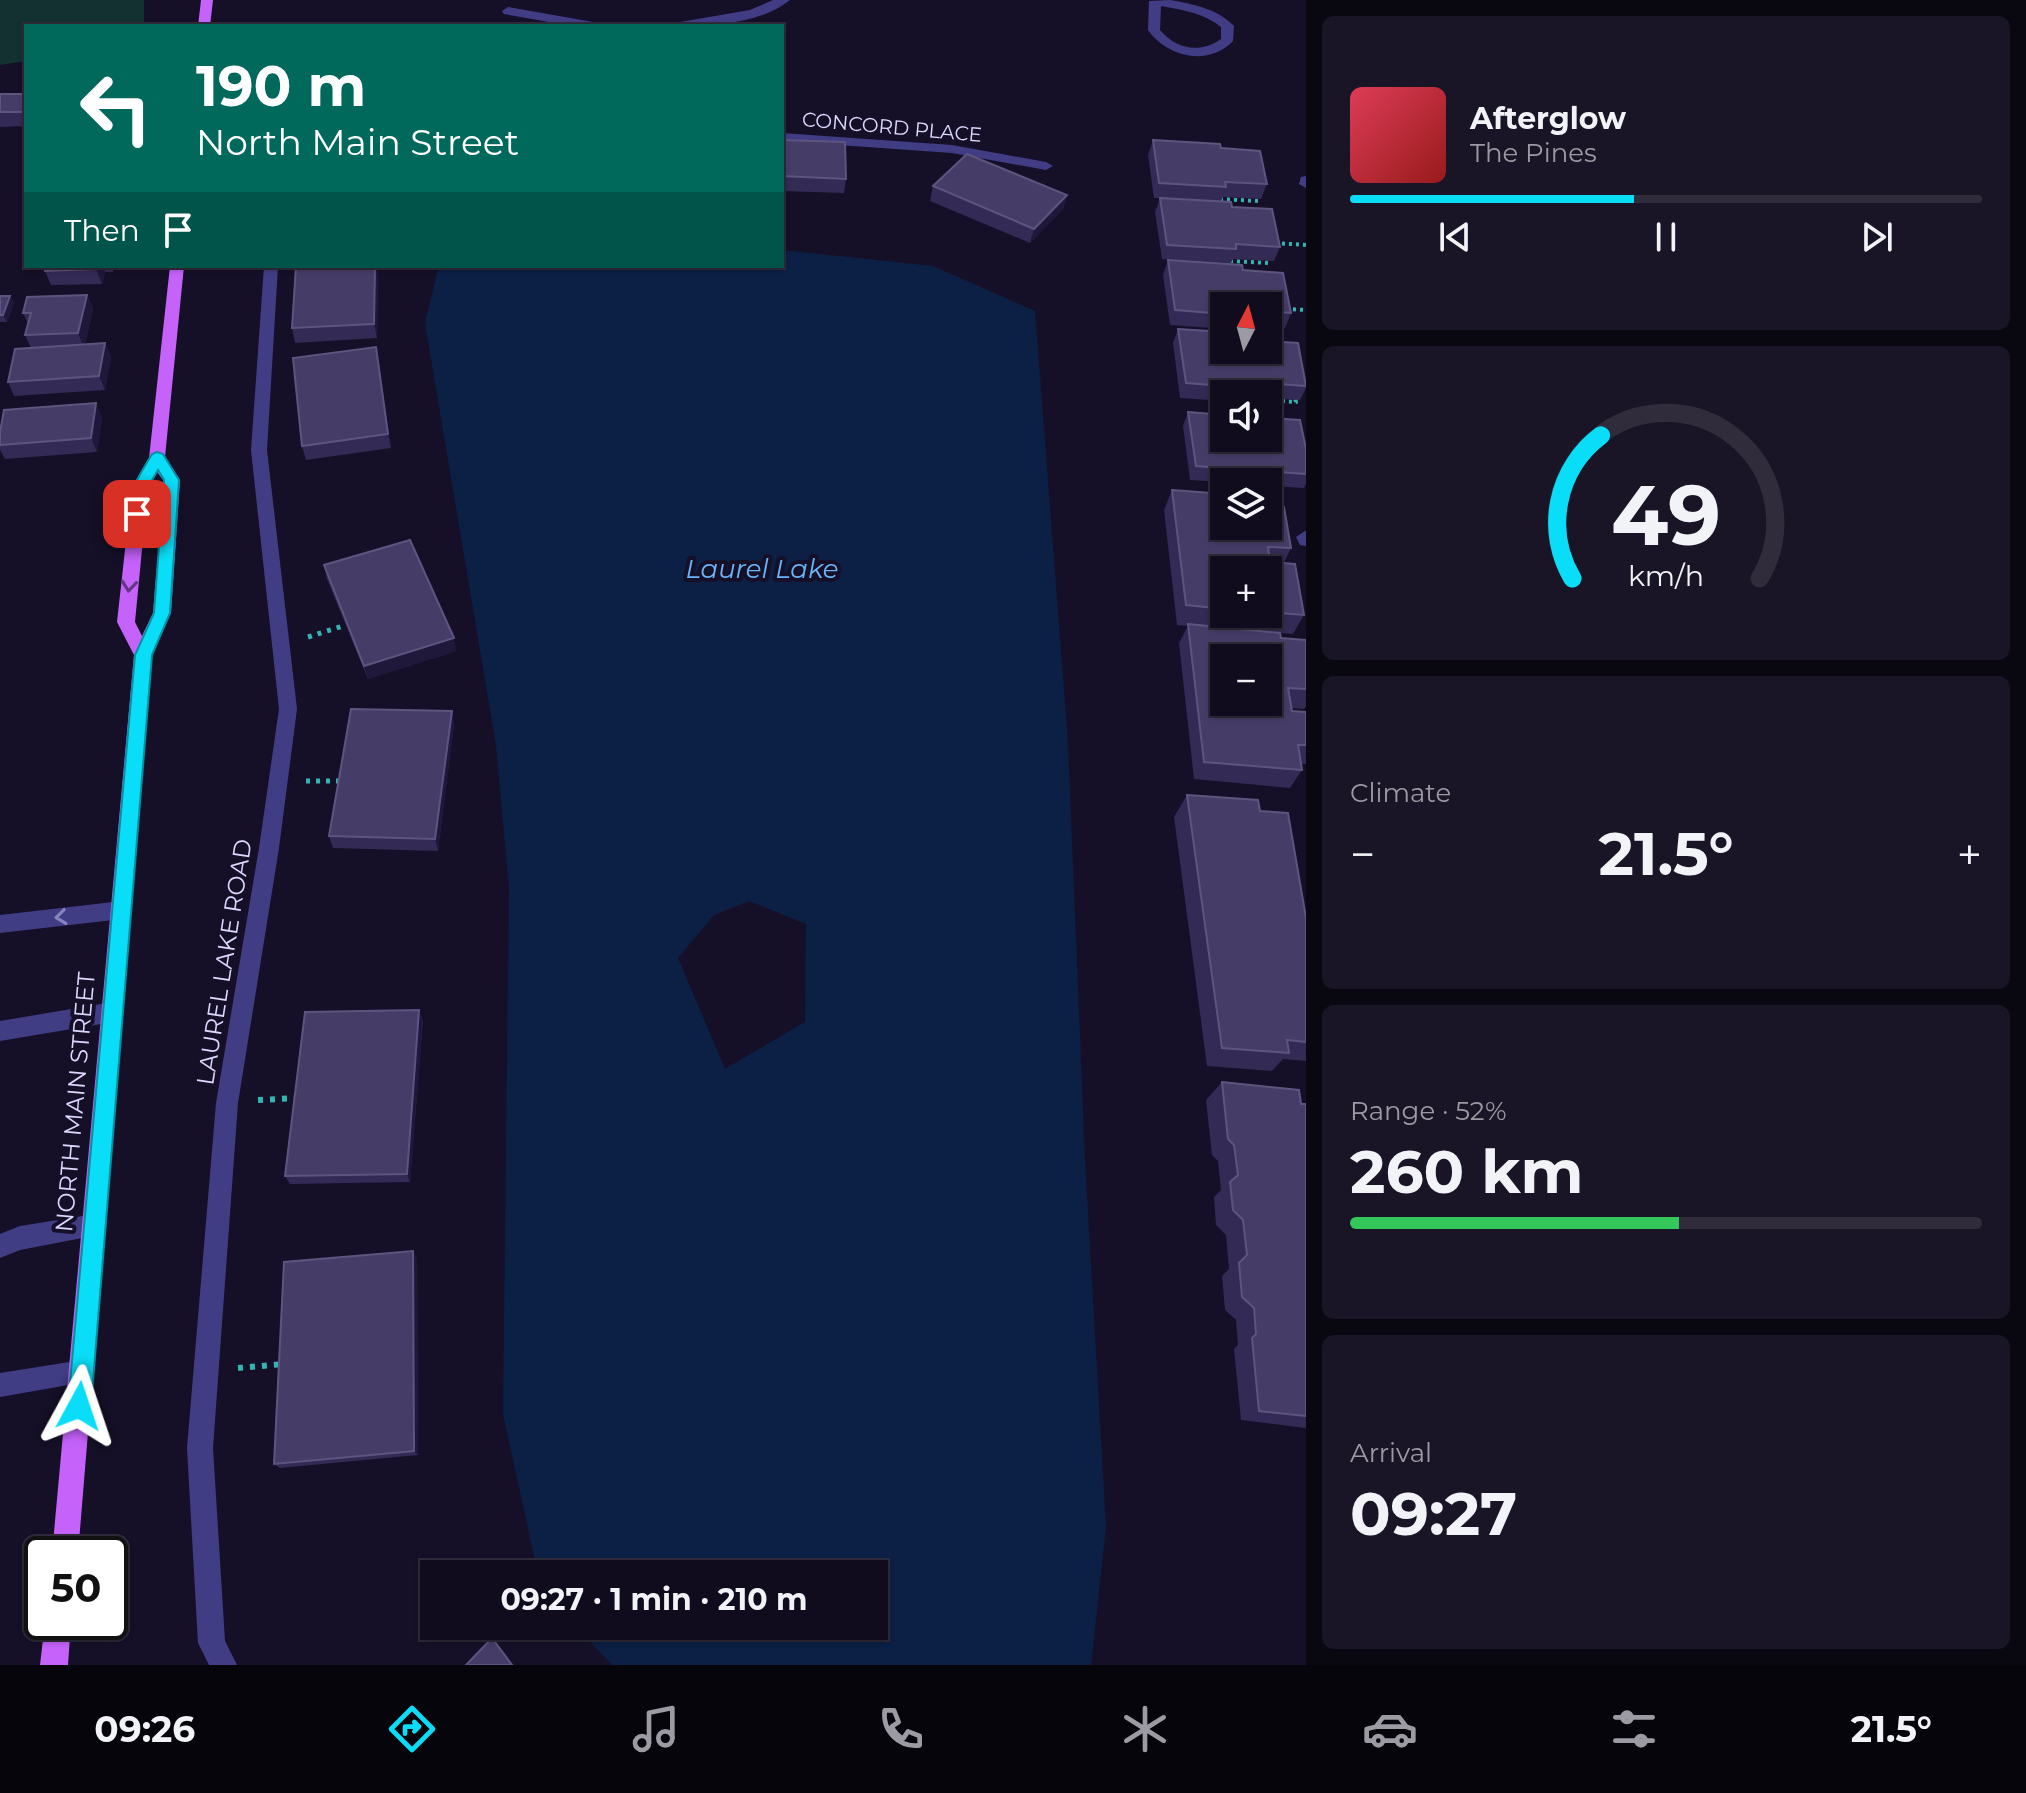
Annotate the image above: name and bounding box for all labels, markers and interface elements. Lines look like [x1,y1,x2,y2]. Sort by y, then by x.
text: 190 m [196,52,366,120]
icon: left [64,56,168,160]
text: Afterglow [1470,100,1626,137]
street label: CONCORD PLACE [801,107,983,147]
text: North Main Street [196,120,519,164]
text: The Pines [1470,137,1597,169]
icon: arrive [156,208,200,252]
text: Then [64,212,140,249]
icon: previous [1433,215,1477,259]
icon: pause [1644,215,1688,259]
icon: next [1855,215,1899,259]
north arrow [1210,292,1282,364]
map controls [1210,292,1282,716]
button: sound [1210,380,1282,452]
text: 49 [1611,463,1721,565]
button: layers [1210,468,1282,540]
pin [103,480,171,548]
icon: arrive [115,492,159,536]
water label: Laurel Lake [685,553,839,585]
button: + [1210,556,1282,628]
text: km/h [1628,558,1704,593]
one-way arrow [121,580,138,593]
button: − [1210,644,1282,716]
text: Climate [1350,777,1451,809]
text: 21.5° [1598,817,1734,890]
text: − [1350,827,1375,881]
text: + [1957,827,1982,881]
street label: LAUREL LAKE ROAD [190,837,258,1087]
one-way arrow [54,909,67,926]
street label: NORTH MAIN STREET [49,970,101,1233]
text: Range · 52% [1350,1095,1506,1127]
text: 260 km [1350,1135,1583,1208]
position arrow [37,1364,121,1448]
text: Arrival [1350,1437,1432,1469]
text: 09:27 [1350,1477,1517,1550]
speed limit sign: 50 [24,1536,128,1640]
text: 09:27 · 1 min · 210 m [501,1581,808,1618]
icon: directions [384,1701,440,1757]
icon: music [628,1701,684,1757]
icon: phone [873,1701,929,1757]
icon: climate [1117,1701,1173,1757]
icon: car [1362,1701,1418,1757]
icon: filters [1606,1701,1662,1757]
text: 09:26 [94,1707,195,1751]
text: 21.5° [1851,1707,1932,1751]

